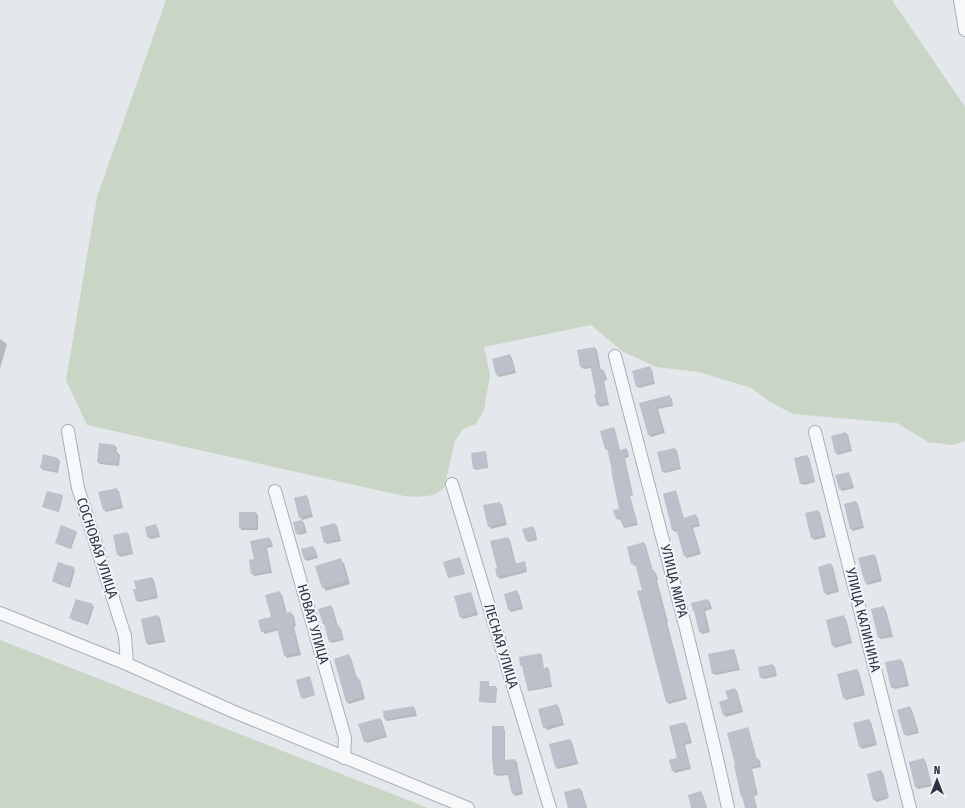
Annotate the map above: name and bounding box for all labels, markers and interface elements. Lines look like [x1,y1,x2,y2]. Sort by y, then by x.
street label: СОСНОВАЯ УЛИЦА [73,495,121,601]
street label: УЛИЦА МИРА [656,542,691,620]
street label: УЛИЦА КАЛИНИНА [842,565,884,674]
street label: НОВАЯ УЛИЦА [293,582,333,666]
street label: ЛЕСНАЯ УЛИЦА [480,602,522,691]
north arrow [917,760,957,800]
text: N [934,764,940,777]

